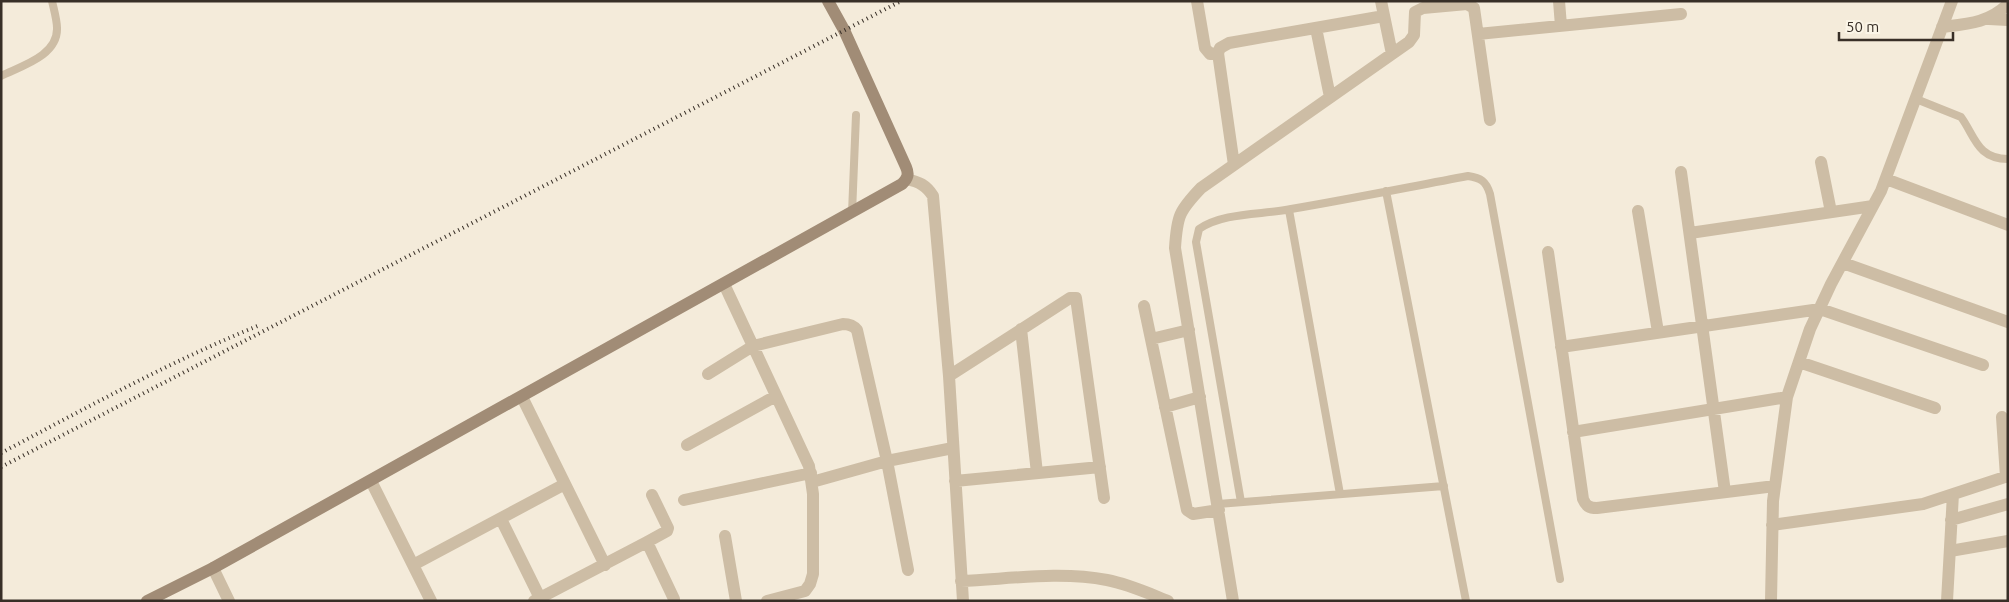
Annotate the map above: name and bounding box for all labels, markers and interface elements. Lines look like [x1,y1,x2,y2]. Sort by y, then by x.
scale bar [1839,10,1953,42]
text: 50 m [1846,18,1879,35]

